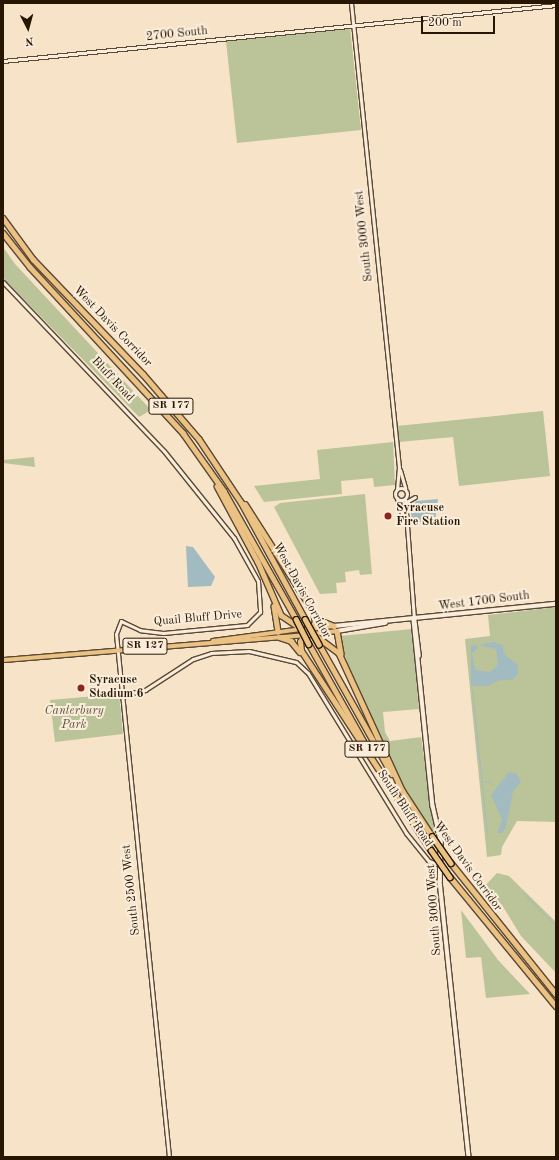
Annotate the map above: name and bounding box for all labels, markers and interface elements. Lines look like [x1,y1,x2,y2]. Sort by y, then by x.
north arrow [8,8,48,48]
scale bar [423,8,497,34]
text: 200 m [428,17,462,29]
street label: 2700 South [146,25,208,45]
text: N [25,35,34,46]
street label: South 3000 West [353,190,377,282]
street label: West Davis Corridor [70,283,154,371]
street label: Bluff Road [88,355,136,405]
road number: SR 177 [148,397,194,415]
place label: Syracuse Fire Station [396,502,460,530]
marker: Syracuse Fire Station [383,511,393,521]
street label: West Davis Corridor [269,541,333,641]
street label: West 1700 South [438,589,530,615]
street label: Quail Bluff Drive [153,608,243,630]
road number: SR 127 [122,637,168,655]
place label: Syracuse Stadium 6 [89,674,143,702]
marker: Syracuse Stadium 6 [76,683,86,693]
park label: Canterbury Park [44,705,104,733]
road number: SR 177 [344,740,390,758]
street label: South Bluff Road [373,768,435,850]
street label: West Davis Corridor [430,819,504,915]
street label: South 2500 West [120,844,144,936]
street label: South 3000 West [425,864,445,956]

